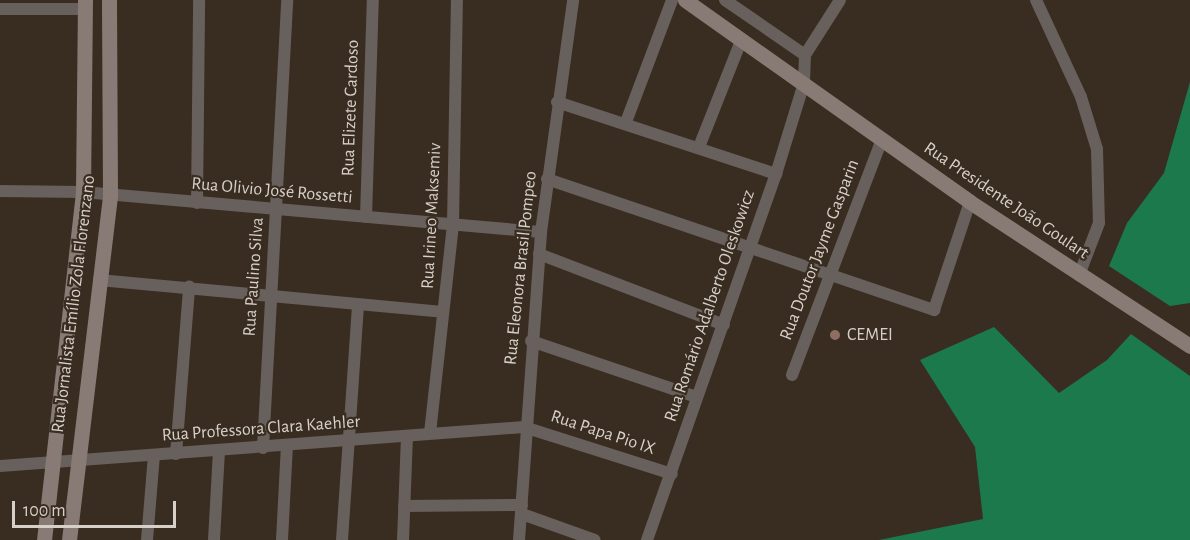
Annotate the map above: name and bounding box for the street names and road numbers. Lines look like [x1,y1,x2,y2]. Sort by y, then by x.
street label: Rua Elizete Cardoso [338,39,364,177]
street label: Rua Presidente João Goulart [919,138,1093,264]
street label: Rua Irineo Maksemiv [417,142,447,290]
street label: Rua Doutor Jayme Gasparin [776,157,864,343]
street label: Rua Eleonora Brasil Pompeo [500,170,542,366]
street label: Rua Olivio José Rossetti [191,173,353,209]
street label: Rua Jornalista Emílio Zola Florenzano [47,174,101,434]
street label: Rua Romário Adalberto Oleskowicz [660,187,760,425]
street label: Rua Paulino Silva [239,217,269,337]
street label: Rua Papa Pio IX [548,406,658,460]
street label: Rua Professora Clara Kaehler [161,411,361,447]

